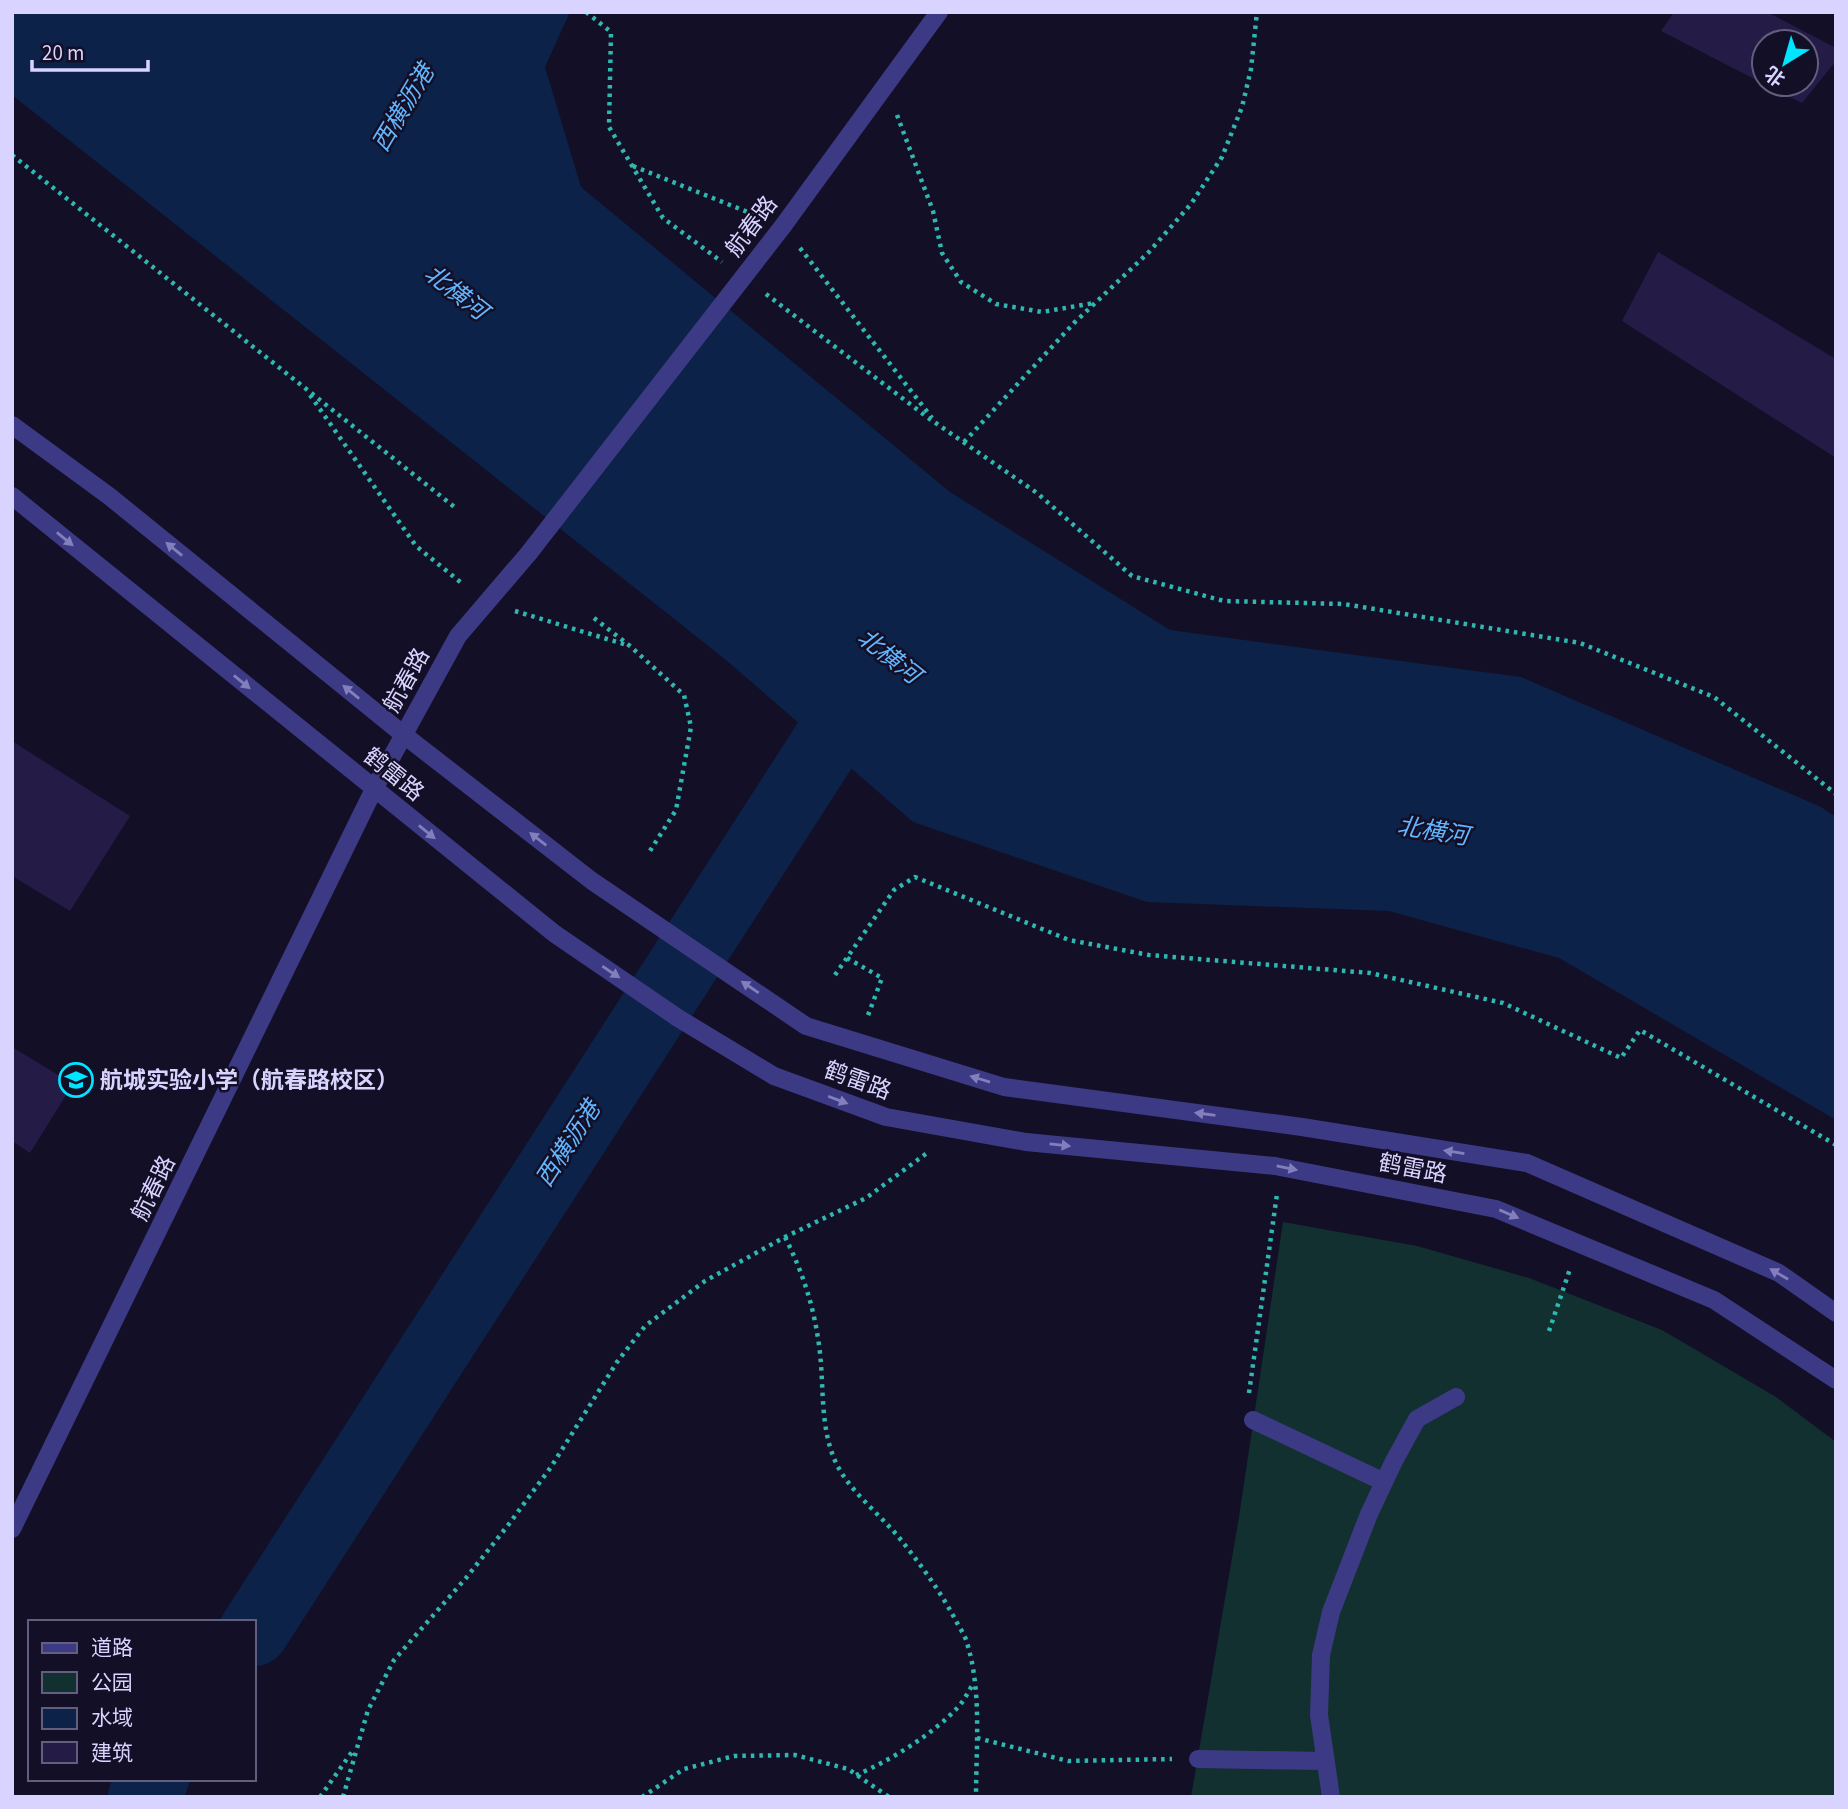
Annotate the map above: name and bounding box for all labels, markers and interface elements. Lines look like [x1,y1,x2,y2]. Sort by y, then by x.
scale bar [32,28,147,72]
north arrow [1750,28,1820,98]
text: 20 m [42,38,84,68]
water label: 西横沥港 [364,56,445,158]
text: 北 [1760,59,1791,92]
street label: 航春路 [717,189,785,264]
water label: 北横河 [417,256,498,331]
one-way arrow [56,531,74,546]
one-way arrow [166,541,184,556]
water label: 北横河 [850,620,931,695]
street label: 航春路 [375,642,438,718]
one-way arrow [233,674,250,689]
one-way arrow [343,684,361,699]
street label: 鹤雷路 [356,740,431,809]
water label: 北横河 [1395,809,1475,855]
one-way arrow [419,824,436,839]
one-way arrow [529,832,547,846]
one-way arrow [602,966,621,979]
one-way arrow [740,981,760,994]
street label: 鹤雷路 [820,1053,896,1108]
school or university icon: 航城实验小学（航春路校区） [57,1061,95,1099]
place label: 航城实验小学（航春路校区） [100,1064,399,1097]
one-way arrow [969,1074,990,1084]
water label: 西横沥港 [528,1092,611,1194]
one-way arrow [828,1094,849,1105]
one-way arrow [1194,1108,1216,1119]
one-way arrow [1049,1140,1071,1151]
street label: 鹤雷路 [1376,1146,1450,1191]
one-way arrow [1443,1146,1465,1157]
street label: 航春路 [123,1150,183,1226]
one-way arrow [1276,1163,1298,1174]
one-way arrow [1499,1209,1520,1220]
one-way arrow [1770,1268,1789,1280]
legend [28,1620,256,1781]
text: 道路 [91,1633,133,1663]
text: 公园 [91,1668,133,1698]
text: 水域 [91,1703,133,1733]
text: 建筑 [91,1738,133,1768]

